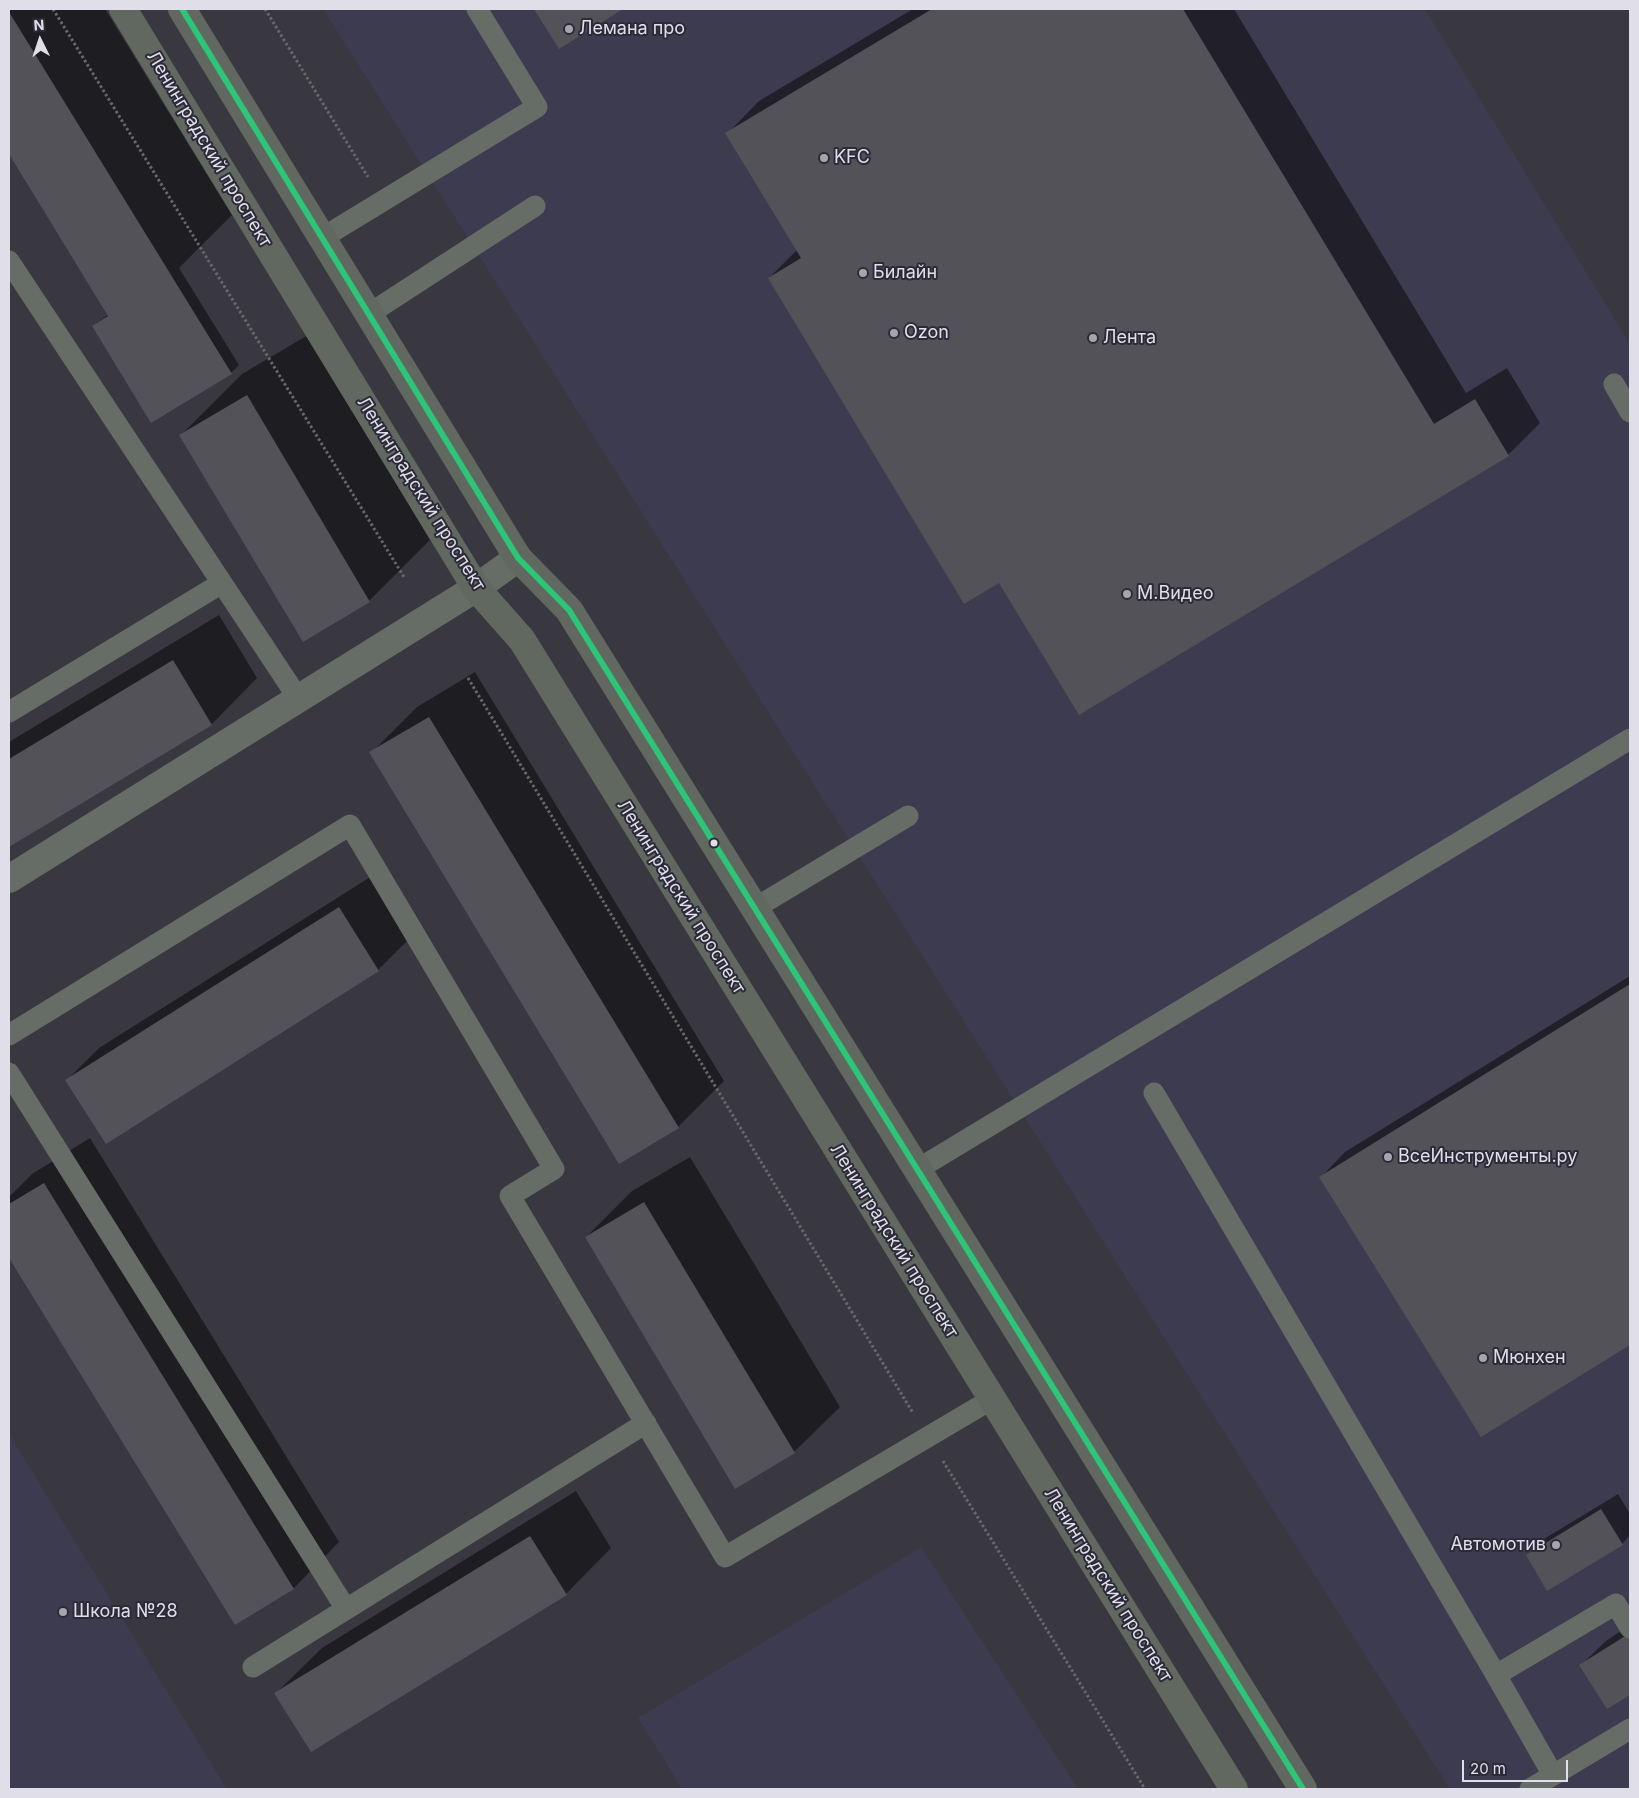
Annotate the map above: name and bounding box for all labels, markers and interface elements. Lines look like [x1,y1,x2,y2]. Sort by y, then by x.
north arrow [15,15,65,65]
text: N [33,16,45,33]
place label: Лемана про [579,18,685,40]
marker: Лемана про [563,23,575,35]
street label: Ленинградский проспект [142,47,276,251]
place label: KFC [834,147,870,169]
marker: KFC [818,152,830,164]
place label: Билайн [873,262,937,284]
marker: Билайн [857,267,869,279]
place label: Ozon [904,322,949,344]
marker: Ozon [888,327,900,339]
place label: Лента [1103,327,1156,349]
marker: Лента [1087,332,1099,344]
street label: Ленинградский проспект [352,393,490,595]
place label: М.Видео [1137,583,1213,605]
marker: М.Видео [1121,588,1133,600]
street label: Ленинградский проспект [612,796,750,998]
unlabelled marker [709,838,719,848]
street label: Ленинградский проспект [825,1140,963,1342]
place label: ВсеИнструменты.ру [1398,1146,1577,1168]
marker: ВсеИнструменты.ру [1382,1151,1394,1163]
place label: Мюнхен [1493,1347,1566,1369]
marker: Мюнхен [1477,1352,1489,1364]
street label: Ленинградский проспект [1039,1484,1177,1686]
place label: Автомотив [1450,1534,1546,1556]
marker: Автомотив [1550,1539,1562,1551]
place label: Школа №28 [73,1601,178,1623]
marker: Школа №28 [57,1606,69,1618]
scale bar [1464,1750,1570,1782]
text: 20 m [1470,1759,1506,1778]

